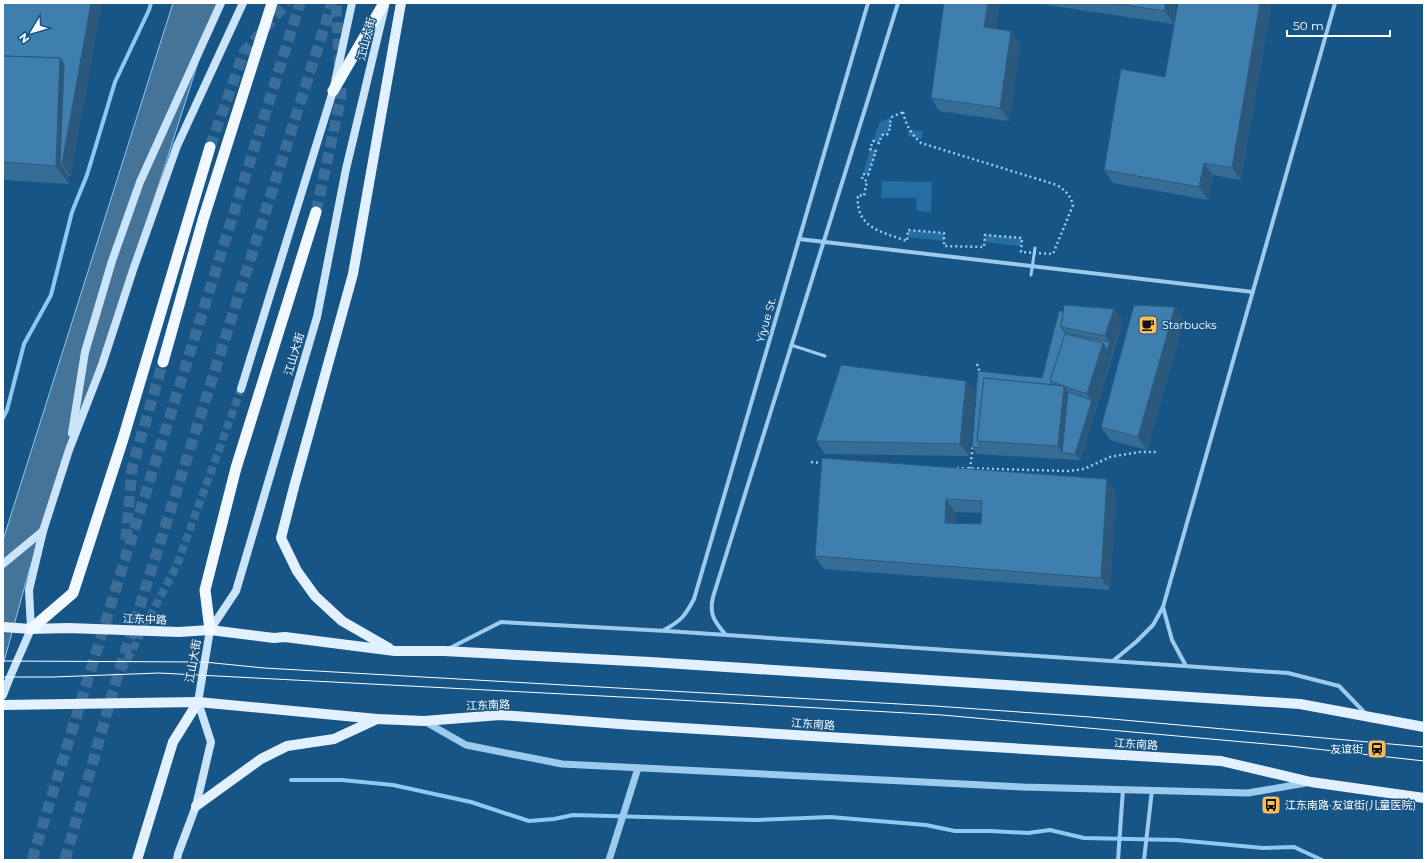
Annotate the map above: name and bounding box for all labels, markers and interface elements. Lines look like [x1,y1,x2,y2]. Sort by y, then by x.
north arrow [12,12,52,52]
scale bar [1287,12,1390,38]
street label: 江山大街 [354,16,378,62]
text: 50 m [1293,18,1324,33]
text: N [16,30,32,46]
street label: Yiyue St. [753,296,779,344]
cafe icon: Starbucks [1137,314,1159,336]
place label: Starbucks [1162,318,1217,332]
street label: 江山大街 [281,331,307,377]
street label: 江东中路 [123,611,167,627]
street label: 江山大街 [182,638,204,684]
street label: 江东南路 [466,697,510,713]
street label: 江东南路 [791,715,835,733]
street label: 江东南路 [1114,735,1158,753]
station icon: 友谊街 [1366,738,1388,760]
place label: 友谊街 [1330,742,1363,756]
bus stop icon: 江东南路·友谊街(儿童医院) [1260,794,1282,816]
place label: 江东南路·友谊街(儿童医院) [1285,798,1416,812]

